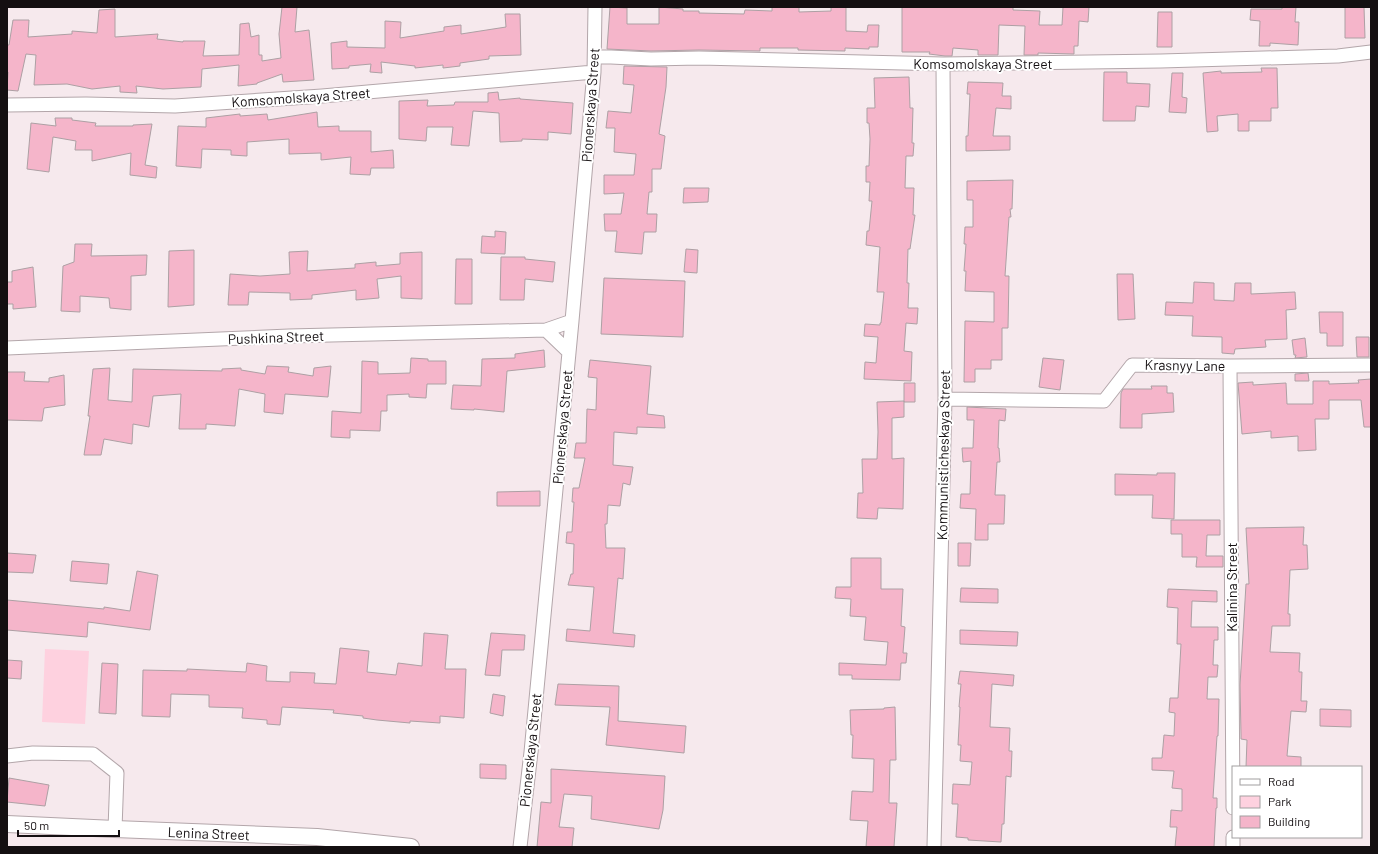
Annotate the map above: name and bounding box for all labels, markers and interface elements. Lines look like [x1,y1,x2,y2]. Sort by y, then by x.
street label: Pionerskaya Street [578,47,602,163]
street label: Komsomolskaya Street [913,55,1053,72]
street label: Komsomolskaya Street [231,84,371,110]
street label: Pushkina Street [228,327,324,347]
street label: Krasnyy Lane [1145,356,1225,374]
street label: Pionerskaya Street [549,369,575,485]
street label: Kommunisticheskaya Street [933,370,953,540]
street label: Kalinina Street [1223,542,1240,632]
street label: Pionerskaya Street [516,692,544,808]
legend [1232,766,1362,838]
text: Road [1268,774,1295,788]
text: Park [1268,794,1292,808]
scale bar [18,812,119,838]
text: Building [1268,814,1310,828]
text: 50 m [24,818,49,832]
street label: Lenina Street [167,823,250,843]

